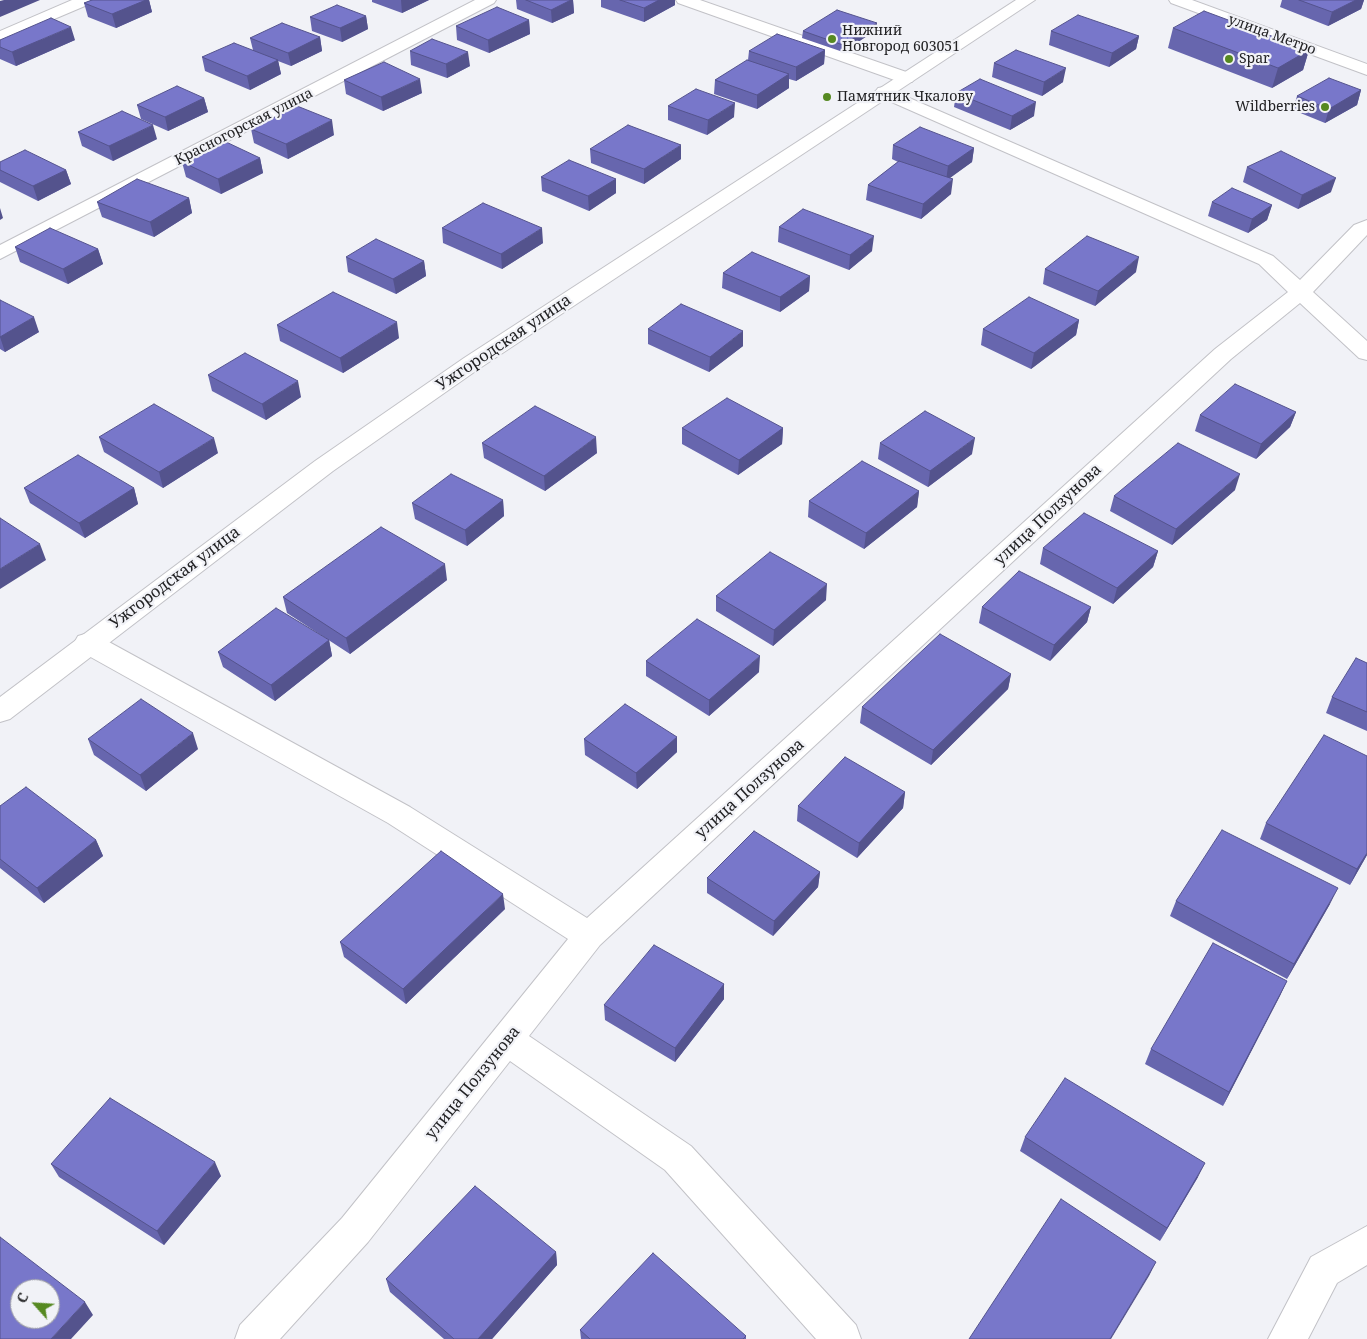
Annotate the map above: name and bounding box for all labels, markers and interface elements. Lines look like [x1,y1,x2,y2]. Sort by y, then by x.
street label: улица Метро [1226,11,1318,59]
place label: Нижний Новгород 603051 [842,23,960,56]
marker: Нижний Новгород 603051 [826,33,838,45]
place label: Spar [1239,51,1270,67]
marker: Spar [1223,53,1235,65]
street label: Красногорская улица [172,85,316,169]
place label: Памятник Чкалову [837,89,973,105]
marker: Памятник Чкалову [821,91,833,103]
place label: Wildberries [1235,99,1315,115]
marker: Wildberries [1319,101,1331,113]
street label: Ужгородская улица [433,291,575,395]
street label: улица Ползунова [990,460,1106,570]
street label: Ужгородская улица [106,523,244,633]
street label: улица Ползунова [692,735,808,843]
street label: улица Ползунова [422,1023,524,1143]
north arrow [10,1279,60,1329]
text: С [11,1289,33,1306]

